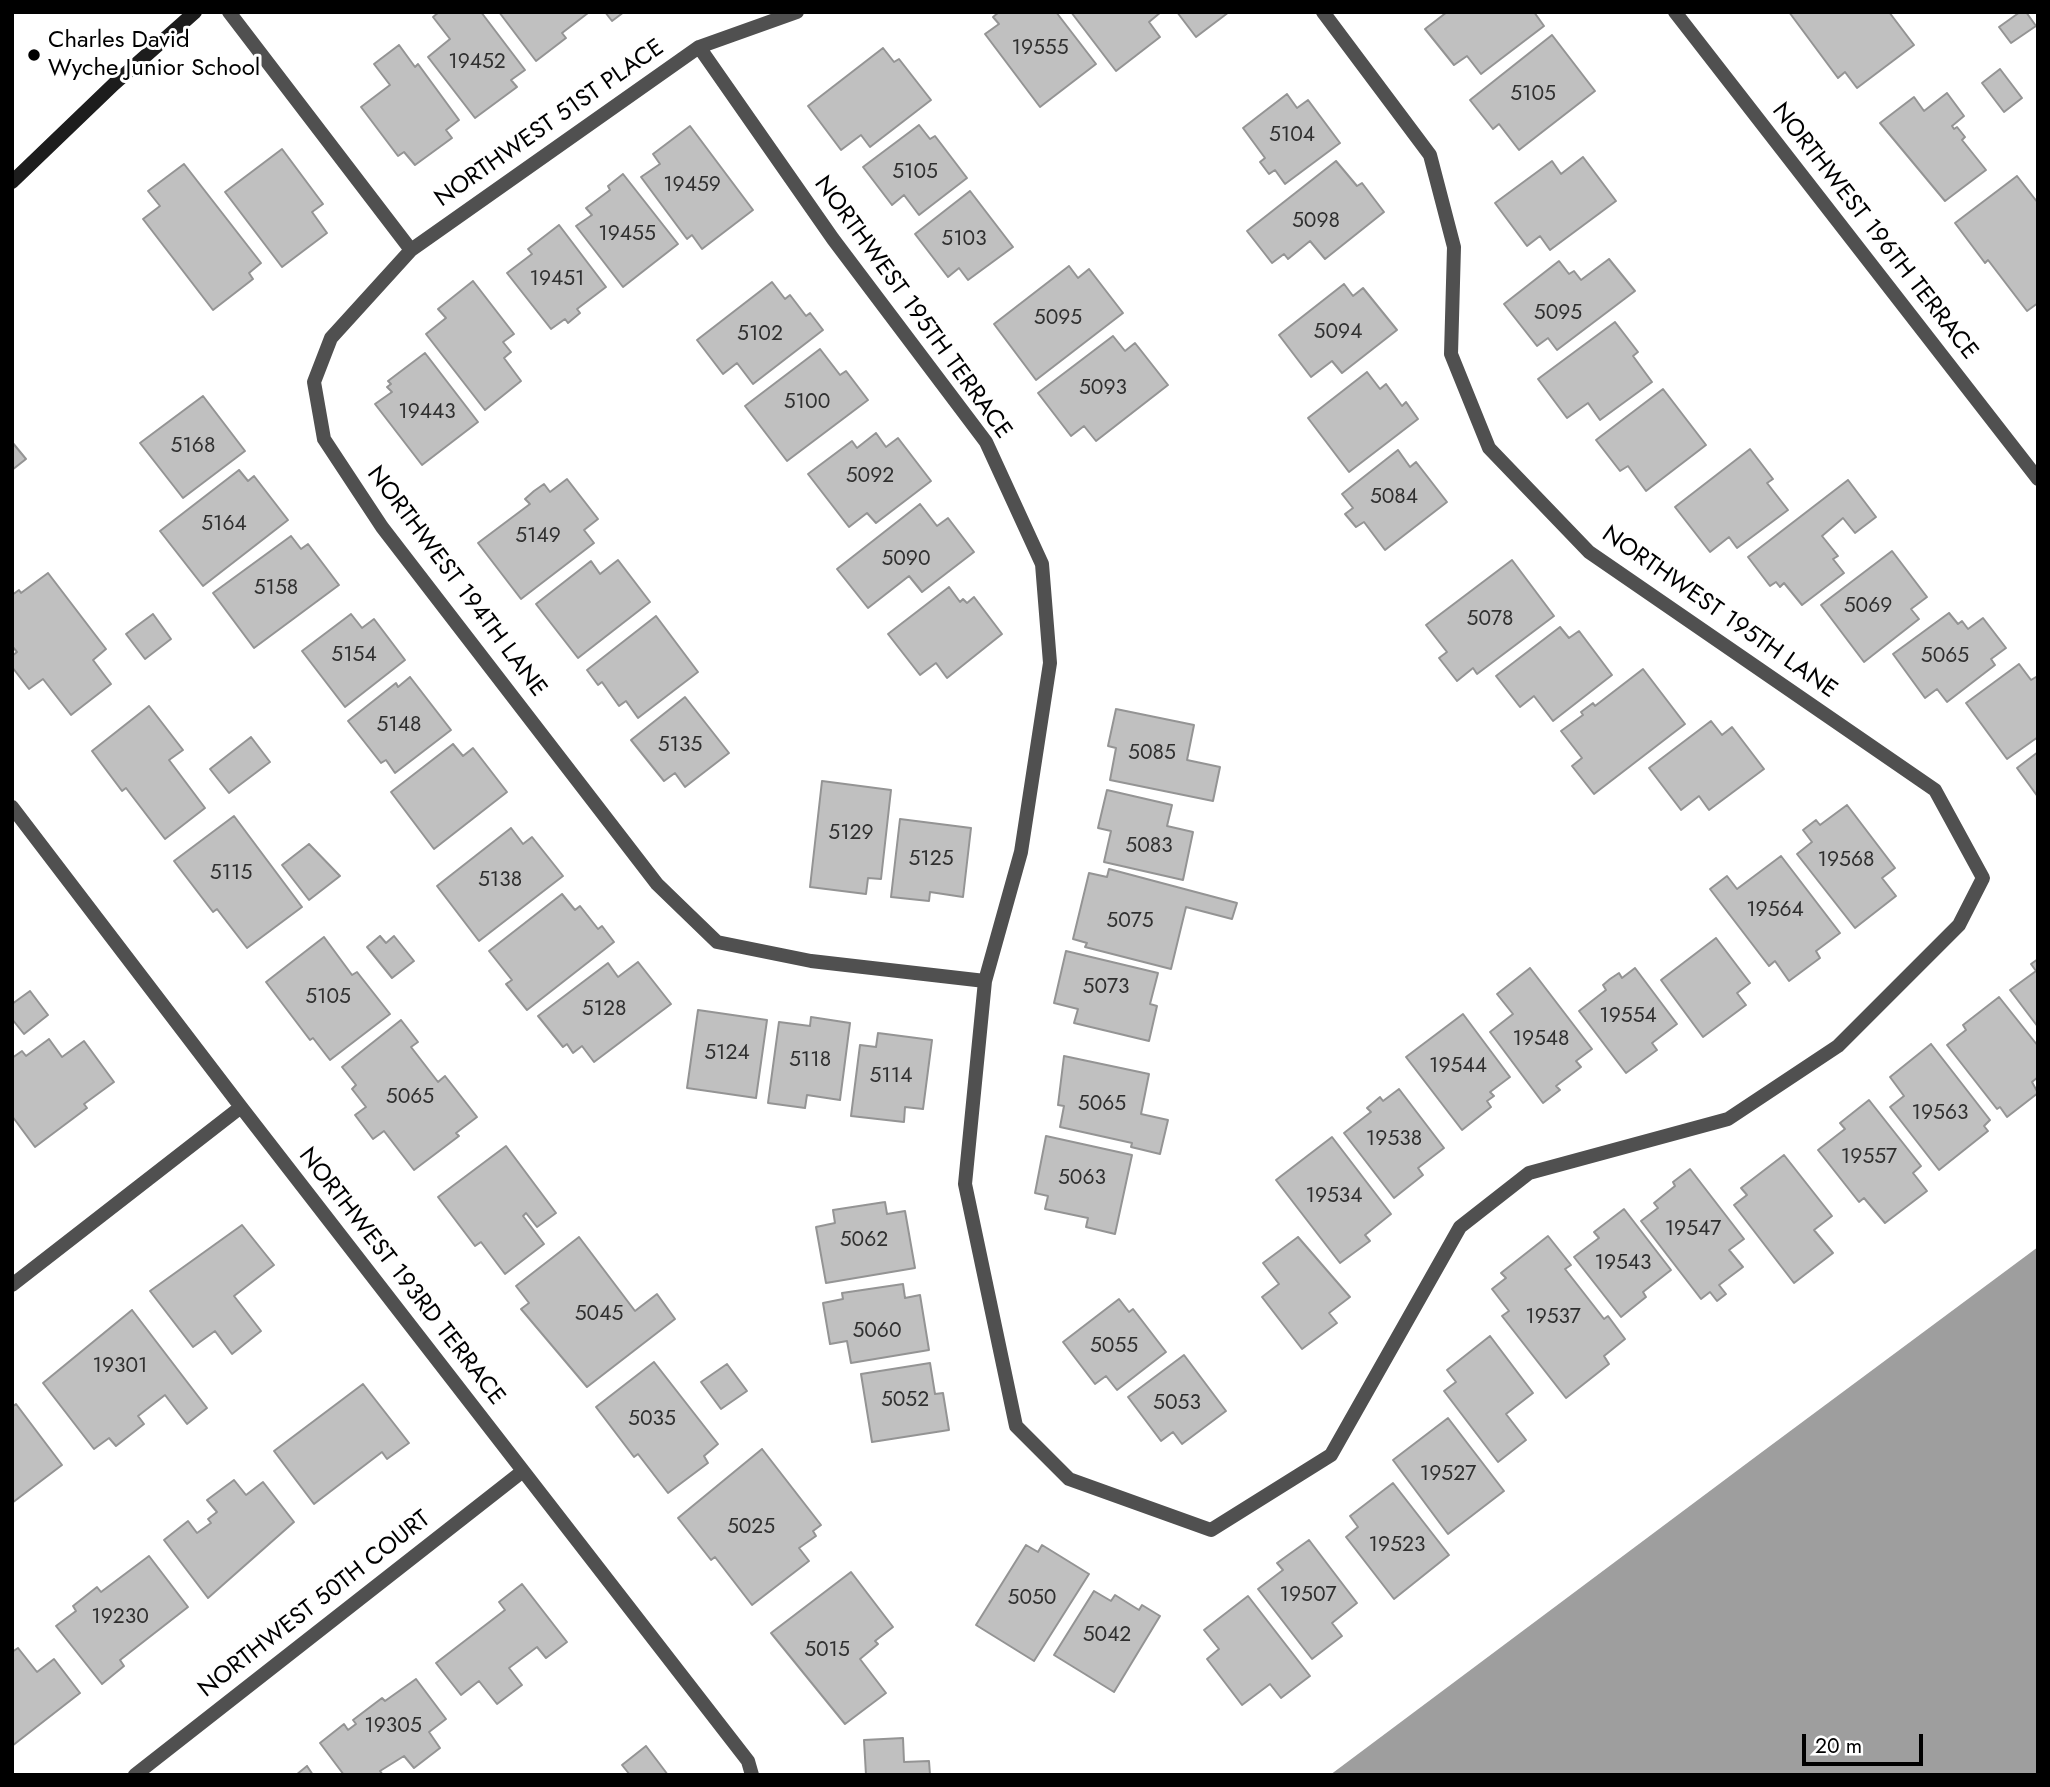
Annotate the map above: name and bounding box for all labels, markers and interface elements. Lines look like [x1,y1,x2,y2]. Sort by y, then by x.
place label: Charles David Wyche Junior School [48,27,260,83]
street label: NORTHWEST 51ST PLACE [430,34,670,214]
house number: 19555 [1011,36,1069,62]
marker: Charles David Wyche Junior School [26,47,42,63]
house number: 19452 [448,50,506,76]
house number: 5105 [1510,82,1556,108]
street label: NORTHWEST 196TH TERRACE [1765,98,1983,366]
house number: 5104 [1269,123,1315,149]
house number: 5105 [892,160,938,186]
street label: NORTHWEST 195TH TERRACE [807,171,1017,445]
house number: 19459 [663,173,721,199]
house number: 5098 [1292,209,1340,235]
house number: 19455 [598,222,656,248]
house number: 5103 [941,227,987,253]
house number: 19451 [529,267,585,293]
house number: 5095 [1534,301,1582,327]
house number: 5095 [1034,306,1082,332]
house number: 5094 [1314,320,1362,346]
house number: 5102 [737,322,783,348]
house number: 5093 [1079,376,1127,402]
house number: 5100 [784,390,830,416]
house number: 19443 [398,400,456,426]
house number: 5168 [171,434,215,460]
street label: NORTHWEST 194TH LANE [360,461,552,703]
house number: 5092 [846,464,894,490]
house number: 5084 [1370,485,1418,511]
house number: 5164 [201,512,247,538]
street label: NORTHWEST 195TH LANE [1596,521,1842,705]
house number: 5149 [515,524,561,550]
house number: 5090 [881,547,931,573]
house number: 5158 [254,576,298,602]
house number: 5069 [1844,594,1892,620]
house number: 5078 [1467,607,1513,633]
house number: 5154 [331,643,377,669]
house number: 5065 [1921,644,1969,670]
house number: 5148 [376,713,422,739]
house number: 5135 [658,733,702,759]
house number: 5085 [1128,741,1176,767]
house number: 5129 [828,821,874,847]
house number: 5083 [1125,834,1173,860]
house number: 5125 [908,847,954,873]
house number: 19568 [1818,848,1874,874]
house number: 5115 [210,861,252,887]
house number: 5138 [478,868,522,894]
house number: 19564 [1746,898,1804,924]
house number: 5075 [1106,909,1154,935]
house number: 5073 [1083,975,1129,1001]
house number: 5105 [305,985,351,1011]
house number: 5128 [582,997,626,1023]
house number: 19554 [1599,1004,1657,1030]
house number: 19548 [1512,1027,1570,1053]
house number: 5124 [704,1041,750,1067]
house number: 5118 [789,1048,831,1074]
house number: 19544 [1429,1054,1487,1080]
house number: 5114 [870,1064,912,1090]
house number: 5065 [386,1085,434,1111]
house number: 5065 [1078,1092,1126,1118]
house number: 19563 [1912,1101,1968,1127]
house number: 19538 [1366,1127,1422,1153]
street label: NORTHWEST 193RD TERRACE [292,1143,510,1411]
house number: 19557 [1841,1145,1897,1171]
house number: 5063 [1058,1166,1106,1192]
house number: 19534 [1305,1184,1363,1210]
house number: 19547 [1665,1217,1721,1243]
house number: 5062 [840,1228,888,1254]
house number: 19543 [1594,1251,1652,1277]
house number: 5045 [575,1302,623,1328]
house number: 19537 [1525,1305,1581,1331]
house number: 5060 [852,1319,902,1345]
house number: 5055 [1090,1334,1138,1360]
house number: 19301 [92,1354,148,1380]
house number: 5052 [881,1388,929,1414]
house number: 5053 [1153,1391,1201,1417]
house number: 5035 [628,1407,676,1433]
house number: 19527 [1420,1462,1476,1488]
street label: NORTHWEST 50TH COURT [193,1506,437,1704]
house number: 5025 [727,1515,775,1541]
house number: 19523 [1369,1533,1425,1559]
house number: 19507 [1279,1583,1337,1609]
house number: 5050 [1008,1586,1056,1612]
house number: 19230 [91,1605,149,1631]
house number: 5042 [1083,1623,1131,1649]
house number: 5015 [804,1638,850,1664]
house number: 19305 [364,1714,422,1740]
scale bar [1805,1720,1926,1764]
text: 20 m [1815,1731,1862,1761]

